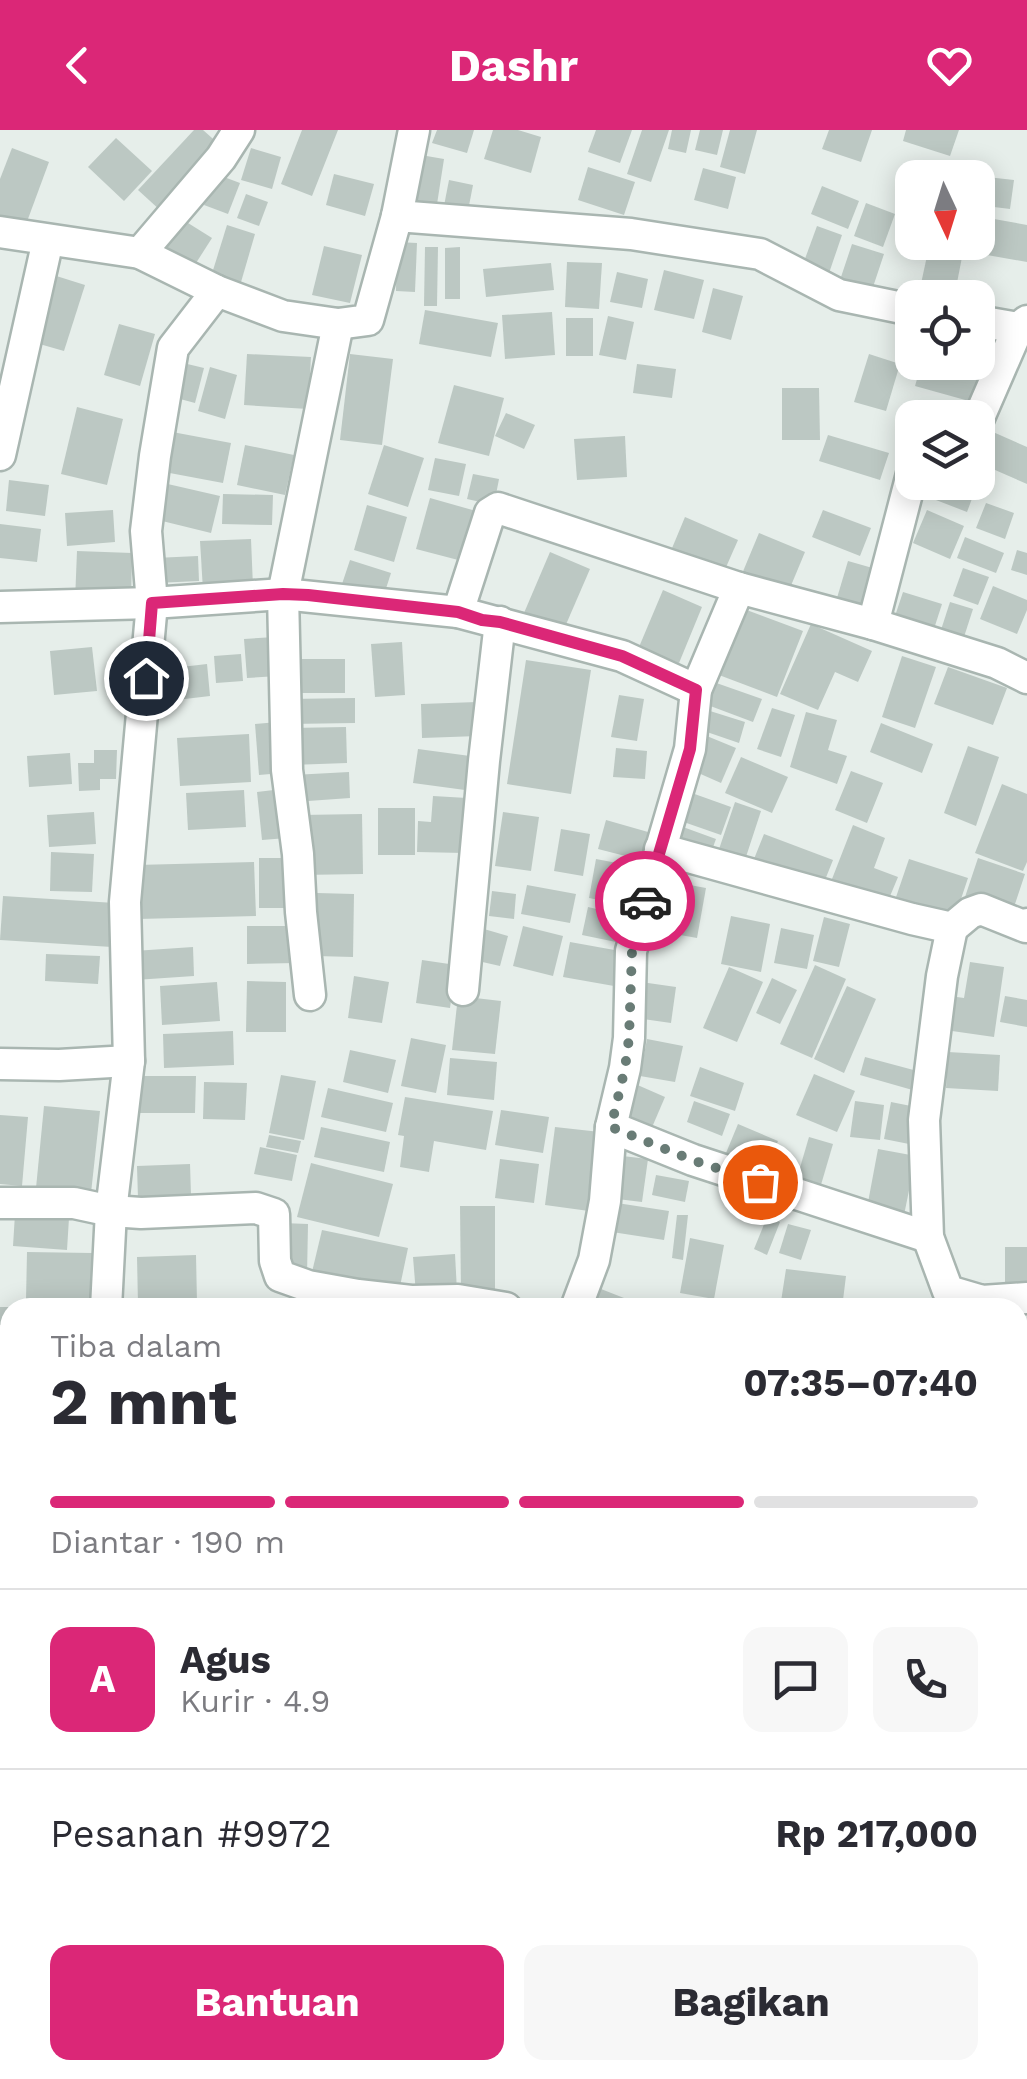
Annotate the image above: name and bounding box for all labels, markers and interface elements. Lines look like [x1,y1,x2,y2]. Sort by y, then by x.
icon: back [50,38,105,93]
icon: heart [922,38,977,93]
text: Dashr [449,39,578,92]
north arrow [895,160,995,260]
map controls [895,160,995,500]
button: locate [895,280,995,380]
button: layers [895,400,995,500]
pin [104,636,189,721]
icon: home [119,651,174,706]
courier [595,851,695,951]
icon: car [618,874,673,929]
pin [718,1140,803,1225]
icon: bag [733,1155,788,1210]
text: Tiba dalam [50,1327,222,1365]
text: 07:35–07:40 [743,1361,978,1405]
text: 2 mnt [50,1364,237,1440]
text: Diantar · 190 m [50,1523,285,1561]
button: chat [743,1627,848,1732]
button: phone [873,1627,978,1732]
text: Agus [180,1638,271,1682]
text: A [90,1657,115,1701]
text: Kurir · 4.9 [180,1682,330,1720]
text: Pesanan #9972 [50,1812,332,1856]
text: Rp 217,000 [776,1812,978,1856]
button: Bantuan [50,1945,504,2060]
button: Bagikan [524,1945,978,2060]

